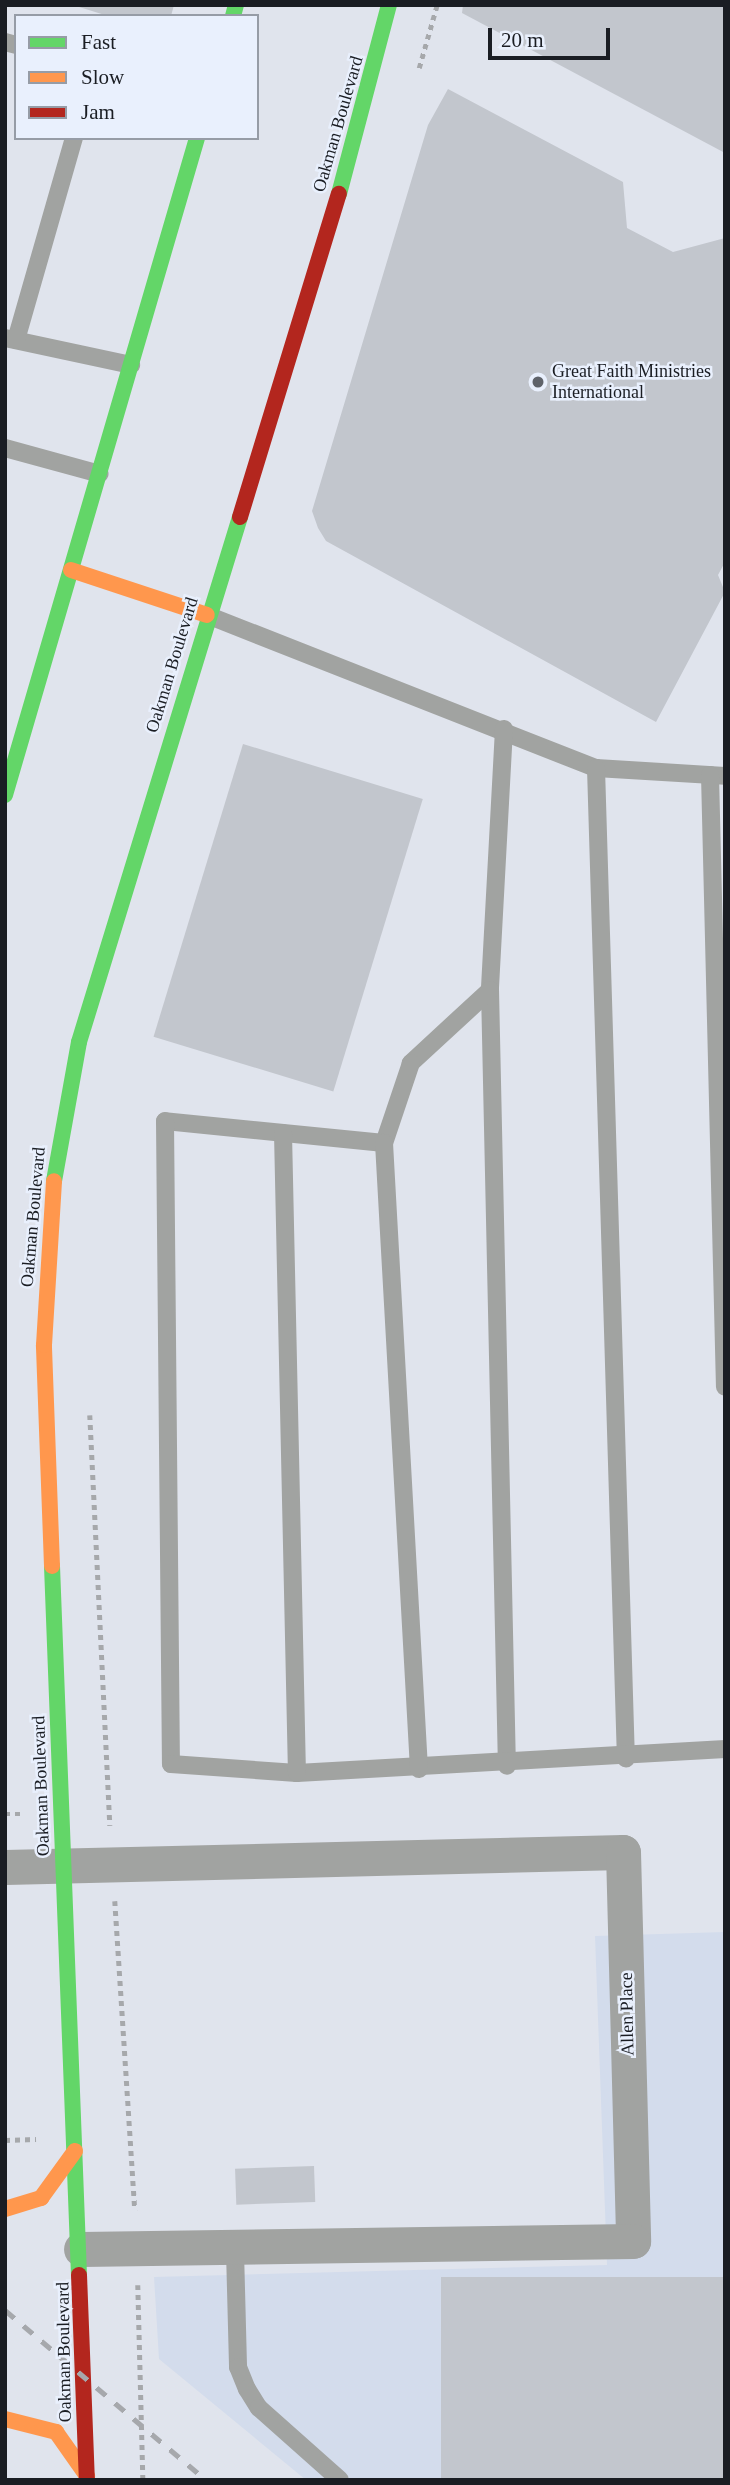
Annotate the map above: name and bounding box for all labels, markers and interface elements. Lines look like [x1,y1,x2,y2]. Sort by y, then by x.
legend [14,14,259,140]
scale bar [492,14,614,58]
text: 20 m [501,28,544,52]
text: Fast [81,30,116,54]
street label: Oakman Boulevard [308,54,368,194]
text: Slow [81,65,124,89]
text: Jam [81,100,115,124]
place label: Great Faith Ministries International [552,361,711,404]
marker: Great Faith Ministries International [530,374,546,390]
street label: Oakman Boulevard [141,595,203,735]
street label: Oakman Boulevard [16,1146,50,1288]
street label: Oakman Boulevard [28,1715,54,1857]
street label: Allen Place [615,1972,639,2056]
street label: Oakman Boulevard [52,2282,76,2422]

